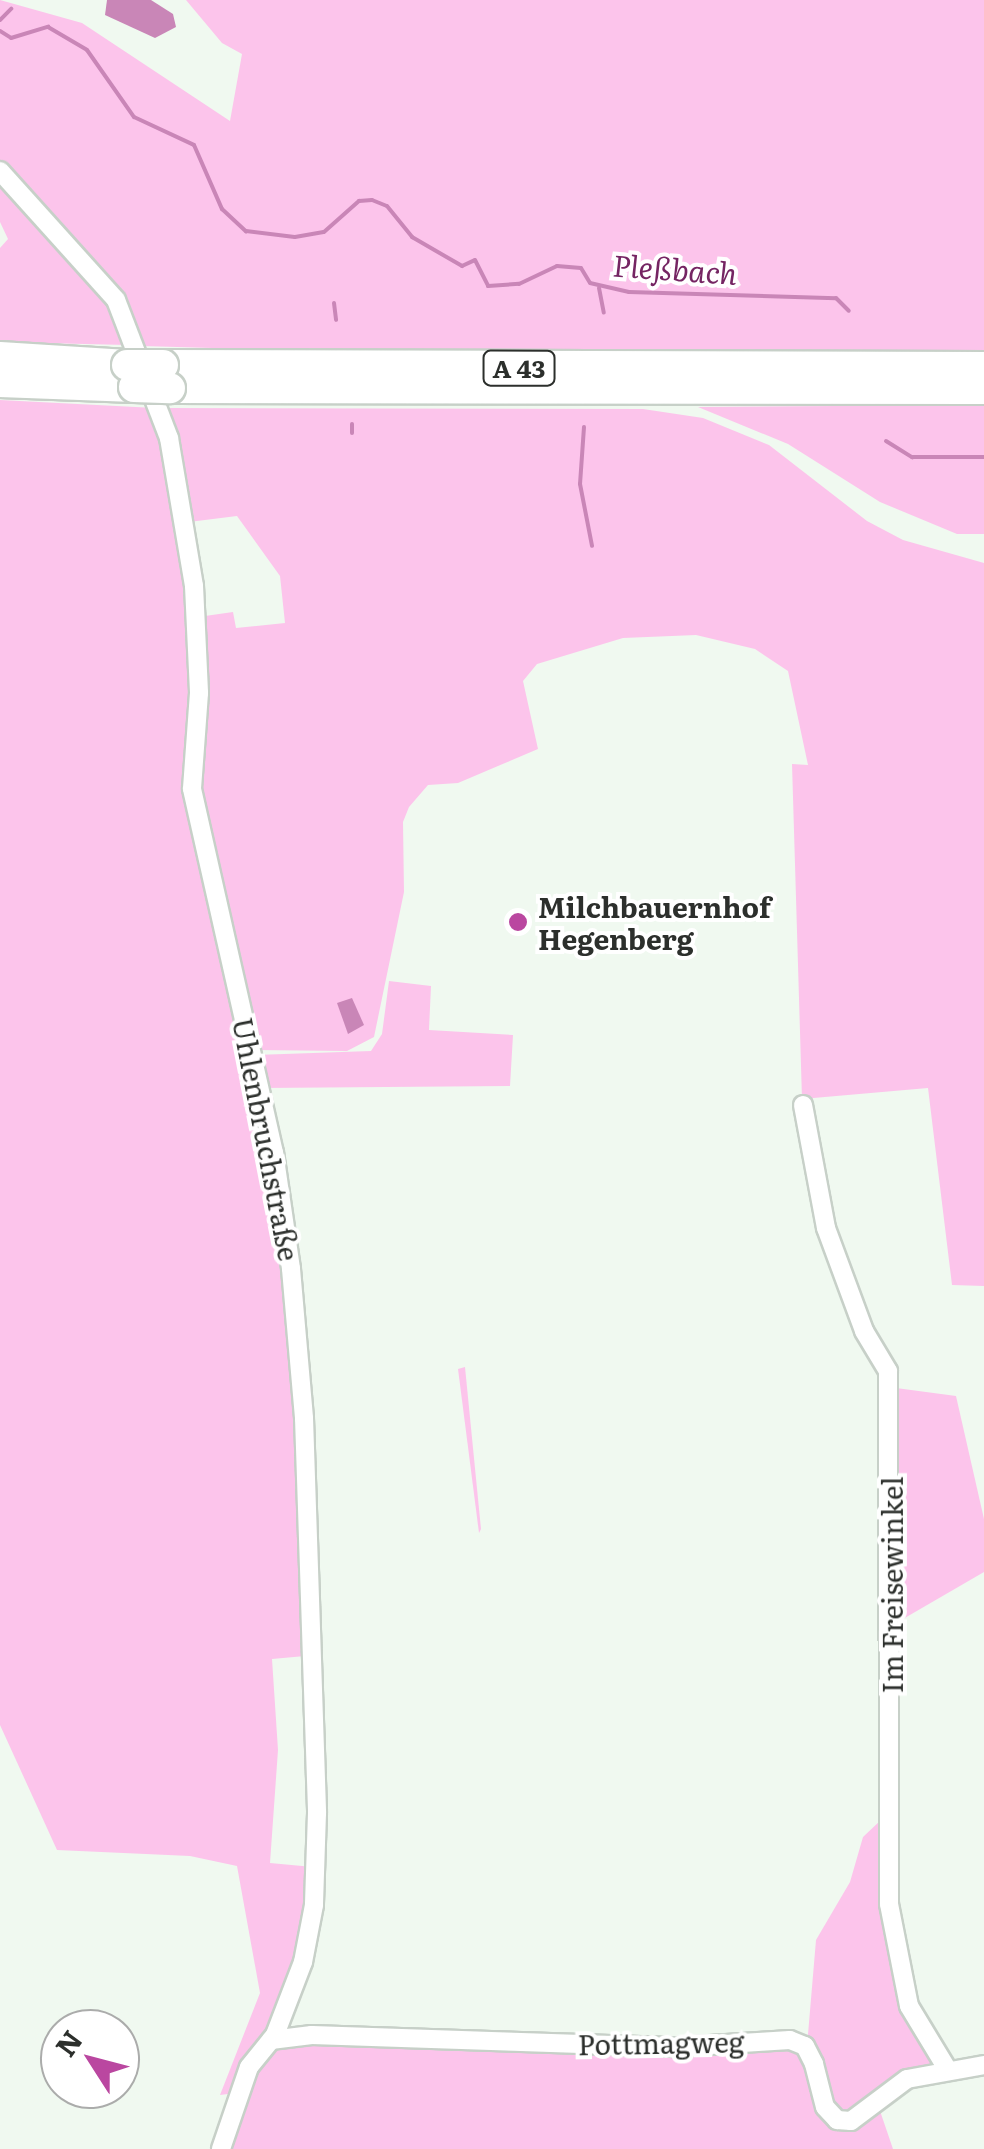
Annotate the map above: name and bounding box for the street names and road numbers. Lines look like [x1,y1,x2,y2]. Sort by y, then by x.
road number: A 43 [482,348,556,388]
street label: Uhlenbruchstraße [227,1015,307,1263]
street label: Im Freisewinkel [874,1477,908,1693]
street label: Pottmagweg [577,2024,745,2060]

